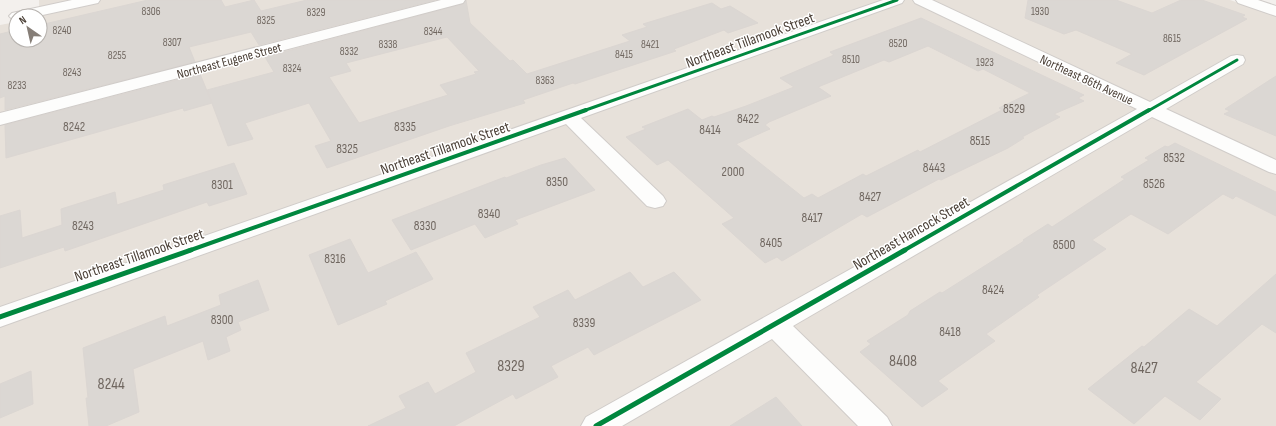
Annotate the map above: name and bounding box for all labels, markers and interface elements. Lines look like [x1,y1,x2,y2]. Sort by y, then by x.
house number: 8306 [141,5,161,18]
house number: 1930 [1031,5,1049,18]
house number: 8329 [307,6,326,19]
north arrow [8,8,48,48]
street label: Northeast Tillamook Street [683,8,818,73]
text: N [17,13,29,27]
house number: 8325 [257,14,275,27]
house number: 8240 [53,24,72,37]
house number: 8344 [424,25,443,38]
house number: 8615 [1163,32,1181,45]
house number: 8307 [163,36,182,49]
house number: 8520 [889,37,907,50]
house number: 8338 [379,38,398,51]
house number: 8421 [641,38,659,51]
street label: Northeast Eugene Street [175,39,283,83]
house number: 8332 [340,45,359,58]
house number: 8415 [615,48,633,61]
house number: 8255 [108,49,126,62]
street label: Northeast 86th Avenue [1037,51,1136,109]
house number: 8510 [842,53,860,66]
house number: 1923 [976,56,994,69]
house number: 8324 [283,62,302,75]
house number: 8243 [63,66,82,79]
house number: 8363 [536,74,555,87]
house number: 8233 [8,79,27,92]
house number: 8529 [1003,101,1025,117]
house number: 8422 [737,111,759,127]
street label: Northeast Tillamook Street [378,117,513,180]
house number: 8242 [63,119,85,135]
house number: 8335 [394,119,416,135]
house number: 8414 [699,122,721,138]
house number: 8515 [970,133,990,149]
house number: 8325 [336,141,358,157]
house number: 8532 [1163,150,1185,166]
house number: 8443 [923,160,945,176]
house number: 2000 [722,164,745,180]
house number: 8350 [546,174,568,190]
house number: 8526 [1143,176,1165,192]
house number: 8301 [211,177,233,193]
house number: 8427 [859,189,882,205]
street label: Northeast Hancock Street [850,192,973,274]
house number: 8340 [478,206,500,222]
house number: 8417 [801,210,823,226]
house number: 8243 [72,218,94,234]
house number: 8330 [414,218,436,234]
street label: Northeast Tillamook Street [72,224,207,287]
house number: 8405 [760,235,782,251]
house number: 8500 [1053,237,1075,253]
house number: 8316 [324,251,346,267]
house number: 8424 [982,282,1005,298]
house number: 8300 [211,312,234,328]
house number: 8339 [573,315,595,331]
house number: 8418 [939,324,961,340]
house number: 8408 [889,352,917,371]
house number: 8329 [497,357,525,376]
house number: 8427 [1130,359,1158,378]
house number: 8244 [97,375,125,394]

